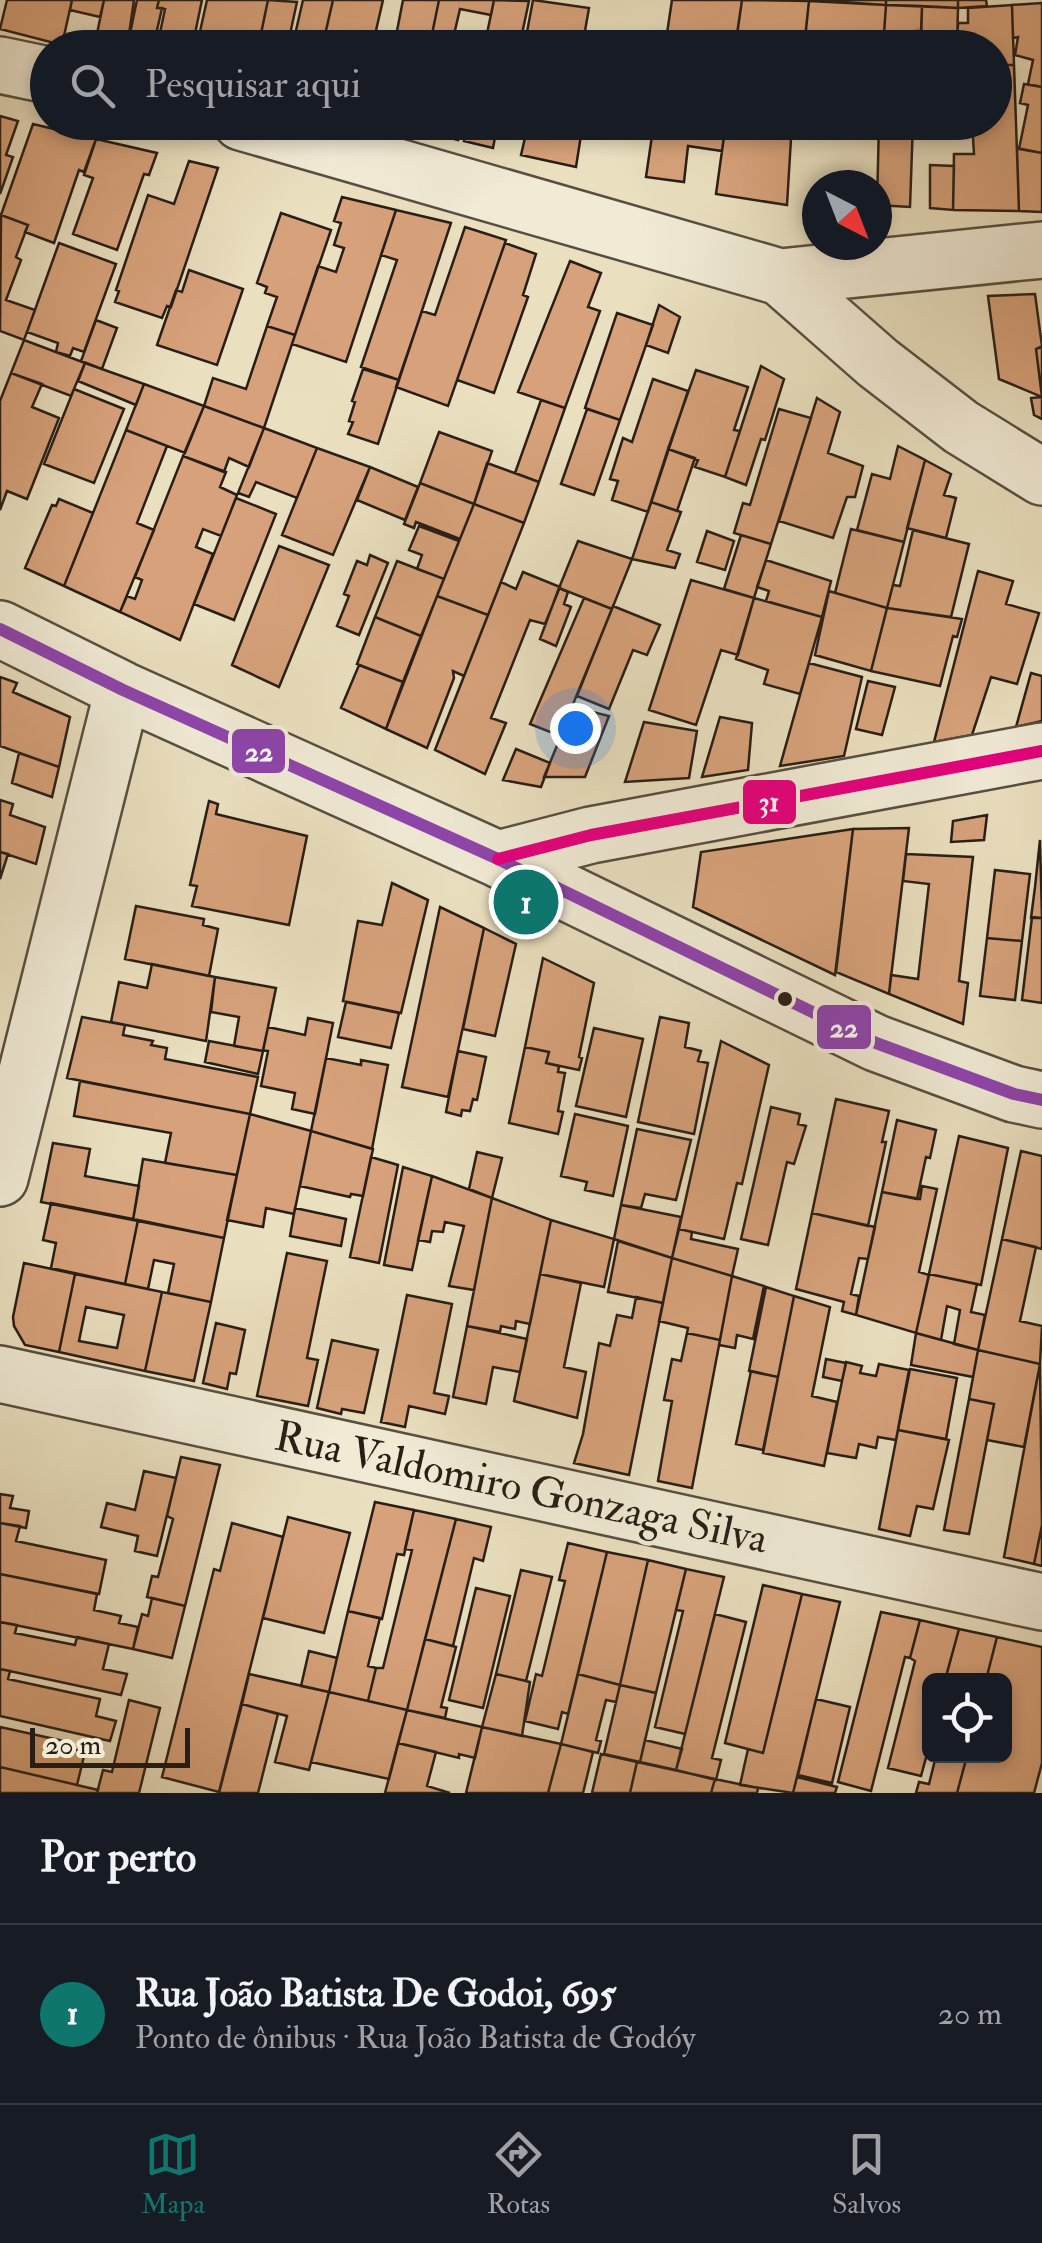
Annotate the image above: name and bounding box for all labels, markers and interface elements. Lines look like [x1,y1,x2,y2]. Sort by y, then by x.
search box [30,30,1012,140]
icon: search [65,58,120,113]
text: Pesquisar aqui [145,61,361,109]
north arrow [802,170,892,260]
your location [550,703,601,754]
line badge: 22 [230,727,287,775]
text: 22 [245,735,273,770]
line badge: 31 [741,778,798,826]
text: 31 [759,785,779,820]
pin: 1 [494,864,558,940]
unlabelled marker [775,989,795,1009]
line badge: 22 [815,1003,873,1051]
text: 22 [830,1011,858,1046]
street label: Rua Valdomiro Gonzaga Silva [270,1410,773,1566]
map controls [922,1673,1012,1763]
button: locate [922,1673,1012,1763]
scale bar [30,1723,190,1768]
text: 20 m [45,1728,101,1763]
text: Por perto [40,1832,196,1884]
text: Rua João Batista De Godoi, 695 [135,1970,616,2018]
text: 1 [67,1994,78,2034]
text: 20 m [938,1994,1002,2034]
text: Ponto de ônibus · Rua João Batista de Godóy [135,2018,696,2058]
tab: Mapa [141,2127,205,2222]
tab: Rotas [487,2127,550,2222]
tab: Salvos [832,2127,901,2222]

